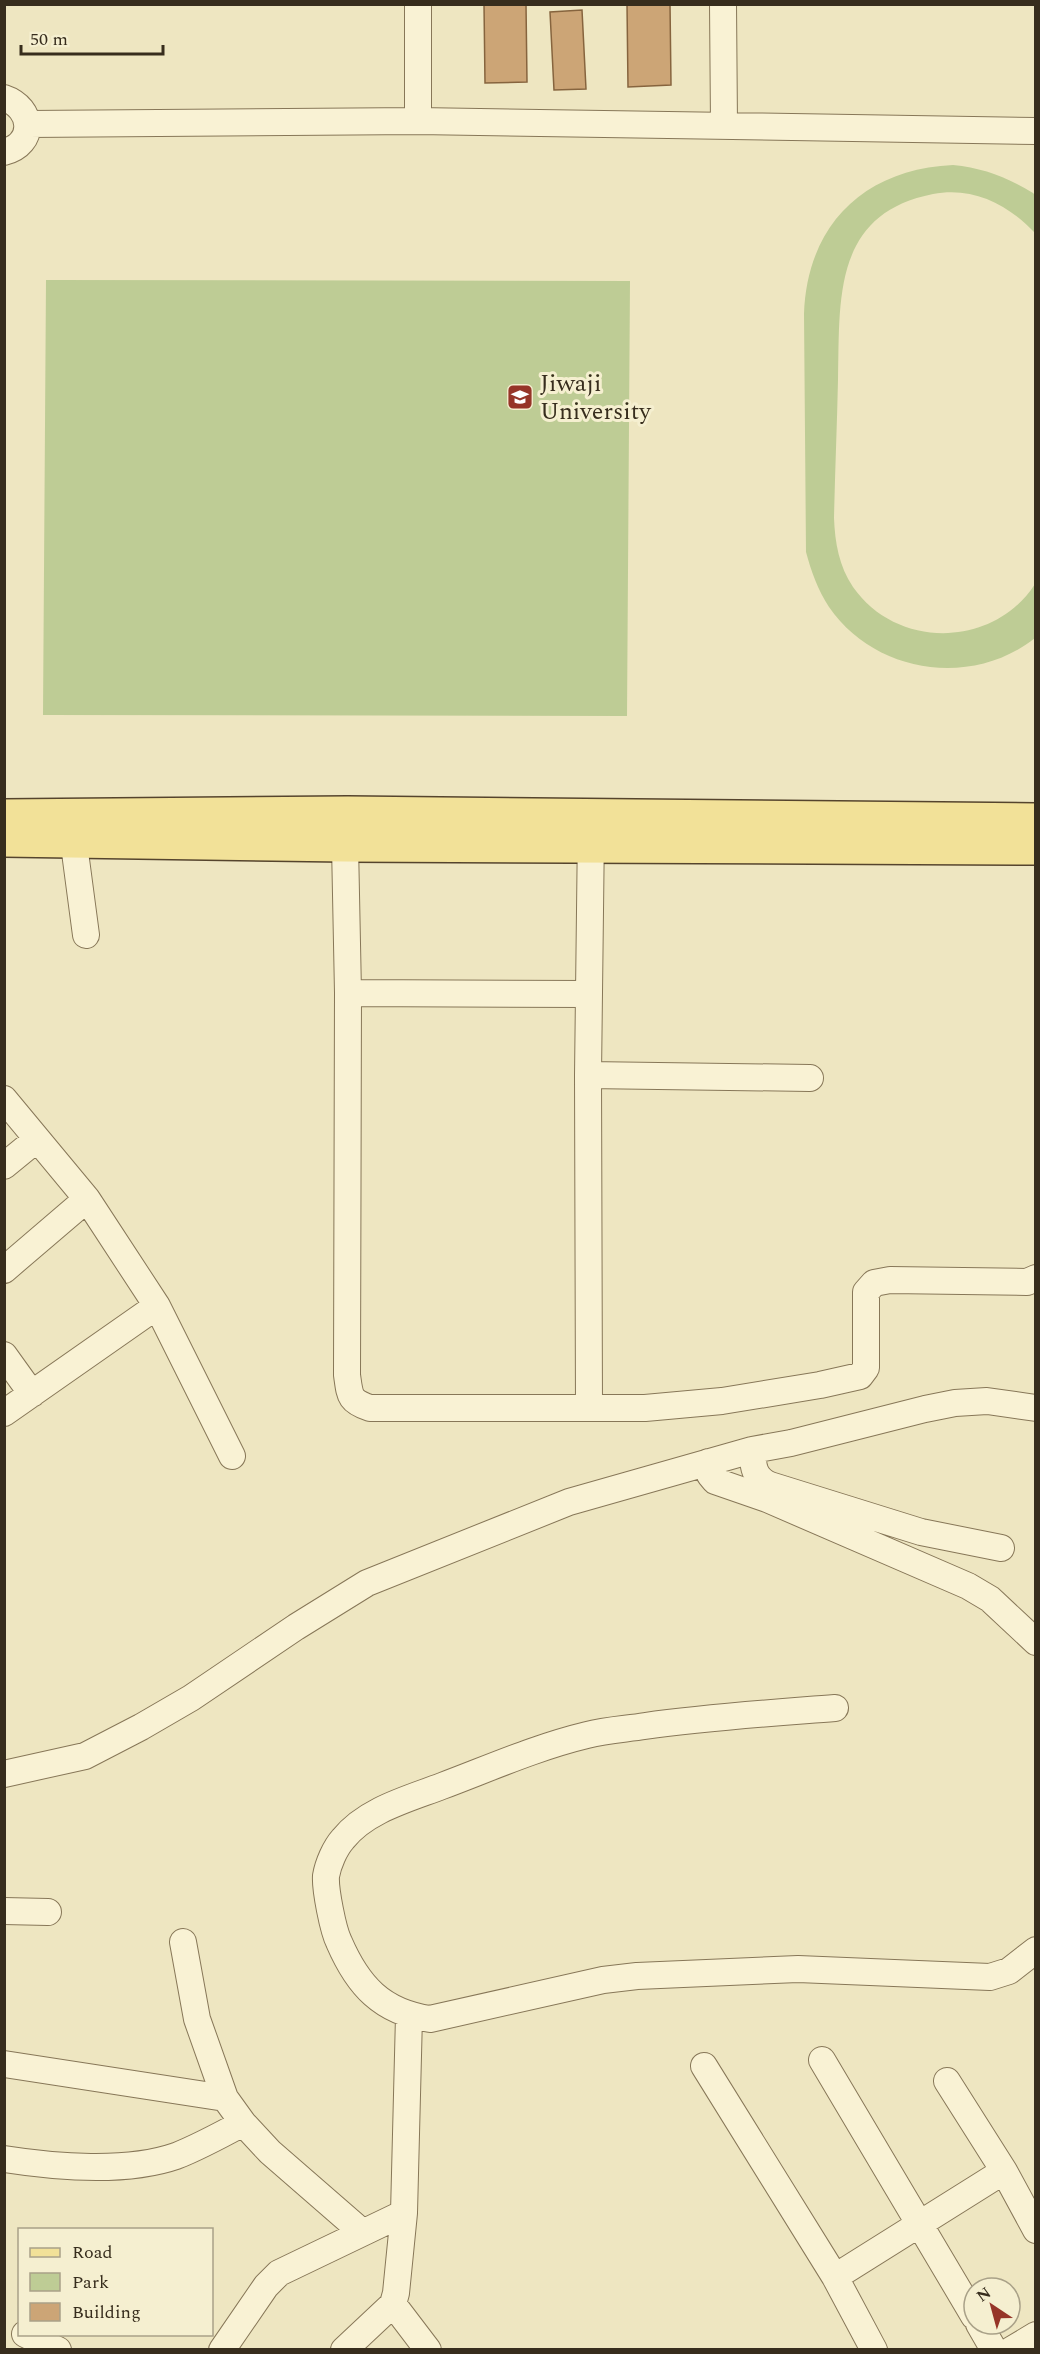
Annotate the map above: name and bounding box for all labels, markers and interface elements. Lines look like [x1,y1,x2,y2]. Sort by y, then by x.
scale bar [21,18,164,56]
text: 50 m [30,26,68,53]
place label: Jiwaji University [540,366,652,430]
school or university icon: Jiwaji University [505,382,535,412]
legend [18,2228,213,2336]
text: Road [72,2239,113,2266]
text: Park [72,2269,109,2296]
north arrow [962,2276,1022,2336]
text: N [971,2281,996,2308]
text: Building [72,2299,141,2326]

